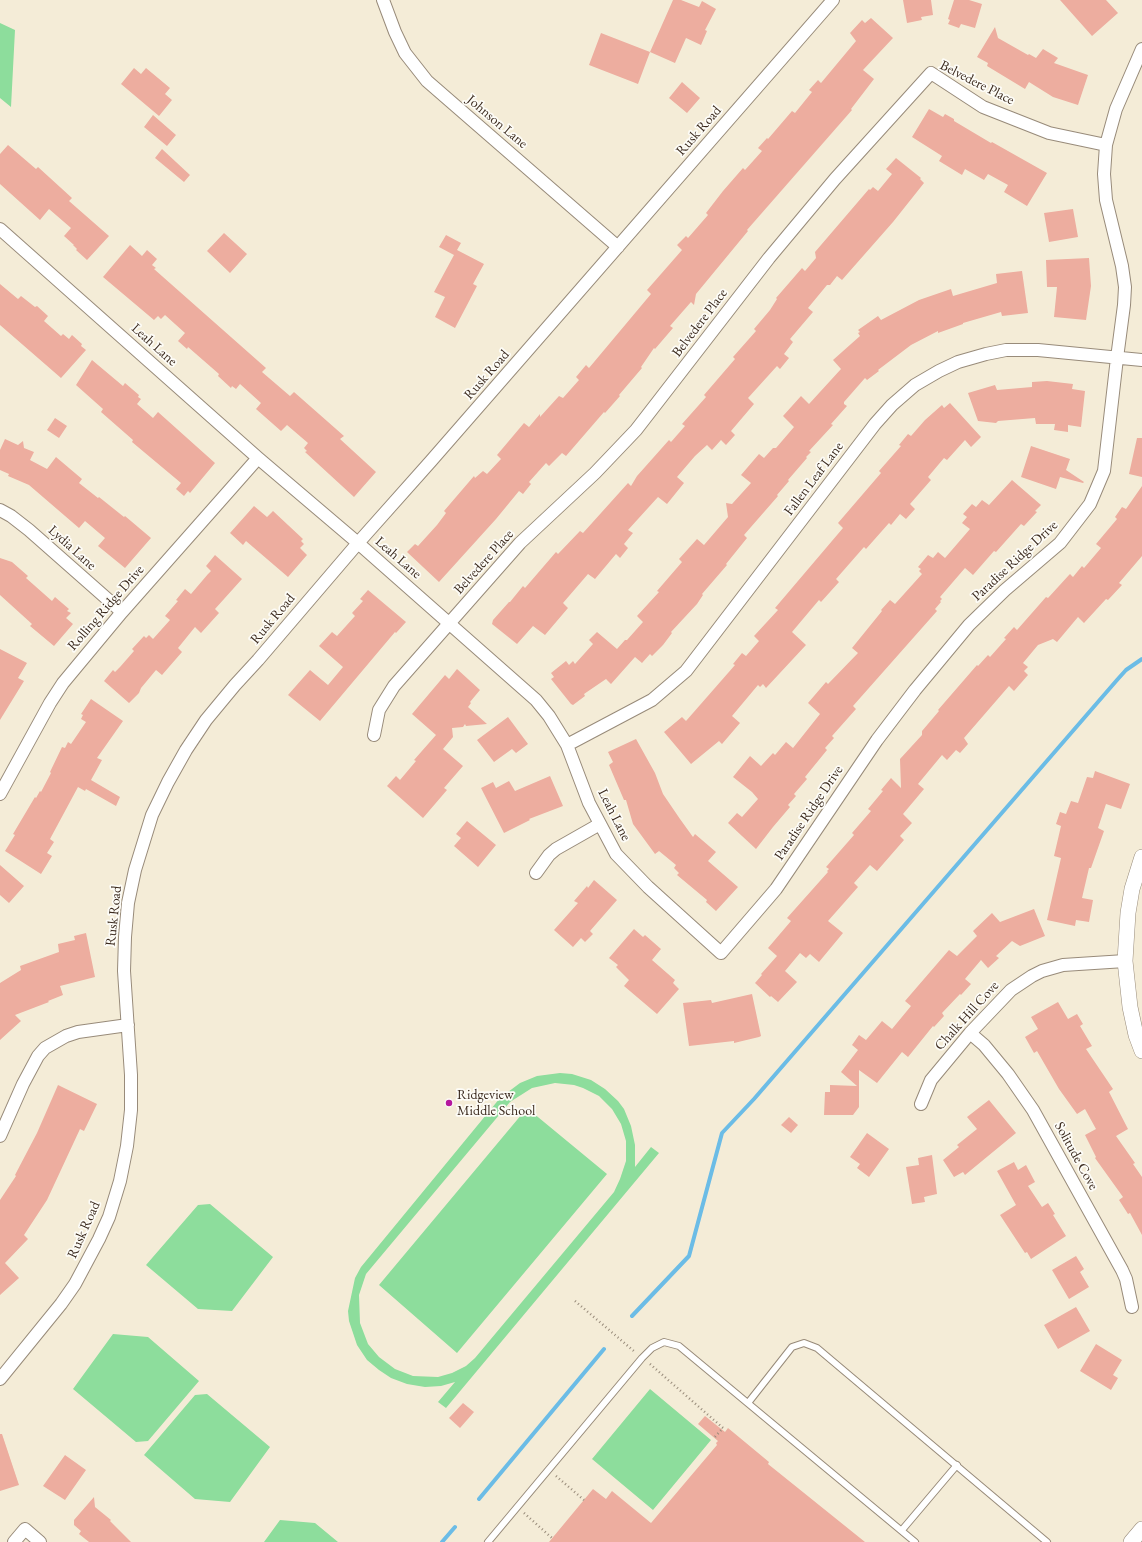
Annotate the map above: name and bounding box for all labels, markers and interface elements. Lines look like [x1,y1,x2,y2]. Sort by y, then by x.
street label: Belvedere Place [937,57,1017,109]
street label: Johnson Lane [463,92,531,152]
street label: Rusk Road [673,103,725,159]
street label: Belvedere Place [669,286,731,360]
street label: Leah Lane [128,320,180,370]
street label: Rusk Road [461,347,513,403]
street label: Fallen Leaf Lane [781,439,847,519]
street label: Paradise Ridge Drive [969,517,1061,605]
street label: Lydia Lane [45,522,99,574]
street label: Belvedere Place [451,526,517,598]
street label: Leah Lane [371,533,425,583]
street label: Rolling Ridge Drive [64,562,148,654]
street label: Rusk Road [247,590,299,648]
street label: Paradise Ridge Drive [771,762,847,864]
street label: Leah Lane [594,786,634,844]
street label: Rusk Road [102,885,126,947]
street label: Chalk Hill Cove [931,978,1003,1054]
place label: Ridgeview Middle School [457,1087,535,1120]
marker: Ridgeview Middle School [444,1098,454,1108]
street label: Solitude Cove [1050,1119,1102,1193]
street label: Rusk Road [64,1199,104,1261]

